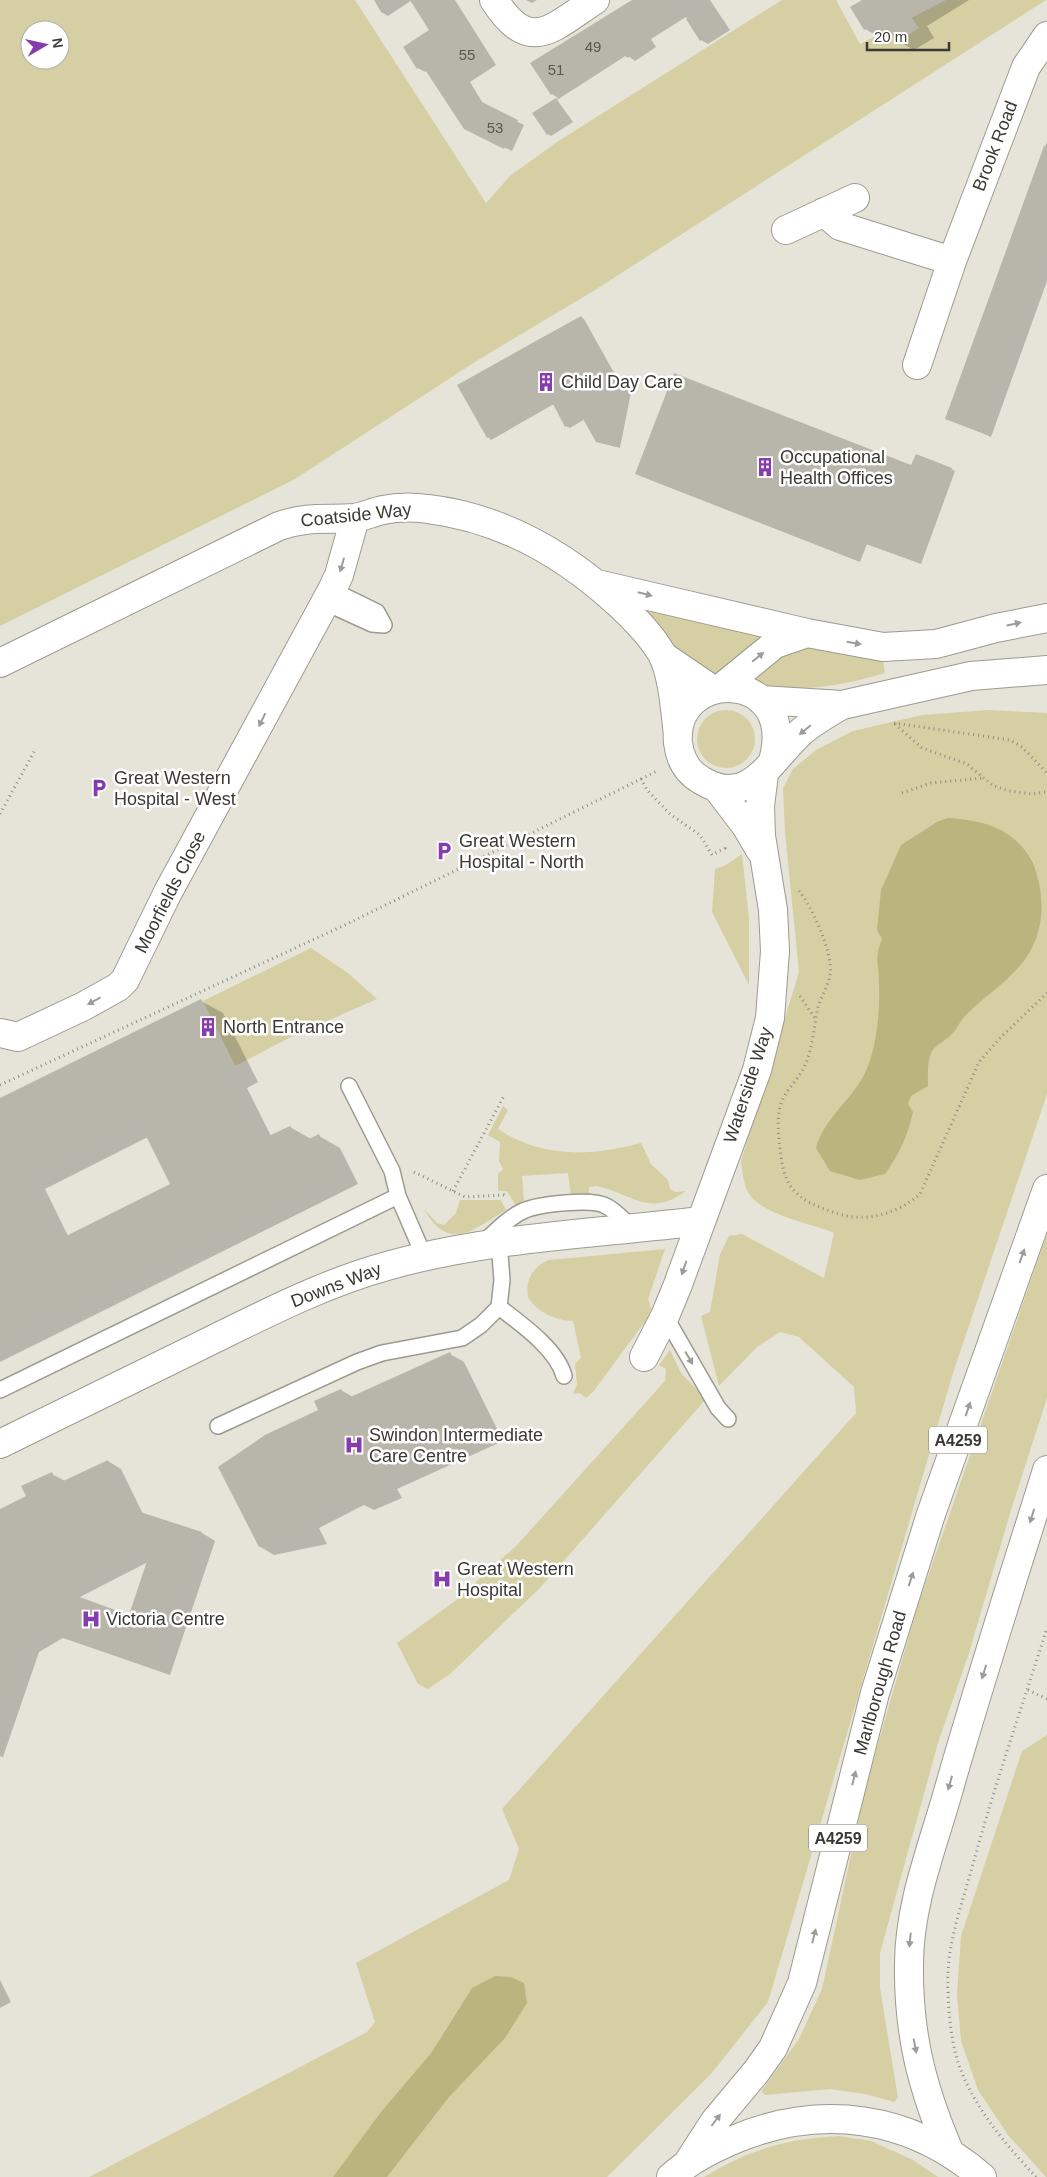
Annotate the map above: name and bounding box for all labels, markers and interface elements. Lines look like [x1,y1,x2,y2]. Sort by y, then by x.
north arrow [20,20,70,70]
scale bar [867,20,950,52]
text: 20 m [874,28,907,45]
text: N [49,37,67,49]
house number: 49 [585,38,601,55]
house number: 55 [459,46,475,63]
house number: 51 [548,61,564,78]
street label: Brook Road [969,98,1021,194]
house number: 53 [487,119,503,136]
building icon: Child Day Care [535,371,557,393]
place label: Child Day Care [561,372,683,392]
place label: Occupational Health Offices [780,447,893,488]
building icon: Occupational Health Offices [754,456,776,478]
street label: Coatside Way [300,499,412,531]
one-way arrow [337,557,345,572]
one-way arrow [637,590,652,598]
one-way arrow [1006,620,1021,628]
one-way arrow [847,639,863,647]
one-way arrow [751,652,764,663]
one-way arrow [257,713,265,727]
one-way arrow [799,724,812,735]
place label: Great Western Hospital - West [114,768,236,809]
parking icon: Great Western Hospital - West [88,777,110,799]
street label: Moorfields Close [131,828,209,956]
place label: Great Western Hospital - North [459,831,584,872]
parking icon: Great Western Hospital - North [433,840,455,862]
one-way arrow [88,996,101,1005]
building icon: North Entrance [197,1016,219,1038]
place label: North Entrance [223,1017,344,1037]
street label: Waterside Way [720,1025,776,1145]
one-way arrow [1019,1248,1026,1263]
street label: Downs Way [288,1259,384,1311]
one-way arrow [680,1260,687,1275]
one-way arrow [685,1352,694,1365]
one-way arrow [964,1401,972,1416]
place label: Swindon Intermediate Care Centre [369,1425,543,1466]
road number: A4259 [929,1426,987,1454]
hospital icon: Swindon Intermediate Care Centre [343,1434,365,1456]
one-way arrow [1028,1509,1036,1524]
place label: Great Western Hospital [457,1559,574,1600]
hospital icon: Great Western Hospital [431,1568,453,1590]
one-way arrow [907,1572,915,1587]
hospital icon: Victoria Centre [80,1608,102,1630]
place label: Victoria Centre [106,1609,225,1629]
street label: Marlborough Road [850,1609,910,1757]
one-way arrow [980,1664,987,1679]
one-way arrow [850,1771,858,1786]
one-way arrow [946,1776,954,1791]
road number: A4259 [809,1825,867,1852]
one-way arrow [810,1928,818,1943]
one-way arrow [906,1933,914,1949]
one-way arrow [912,2038,920,2054]
one-way arrow [711,2113,721,2127]

